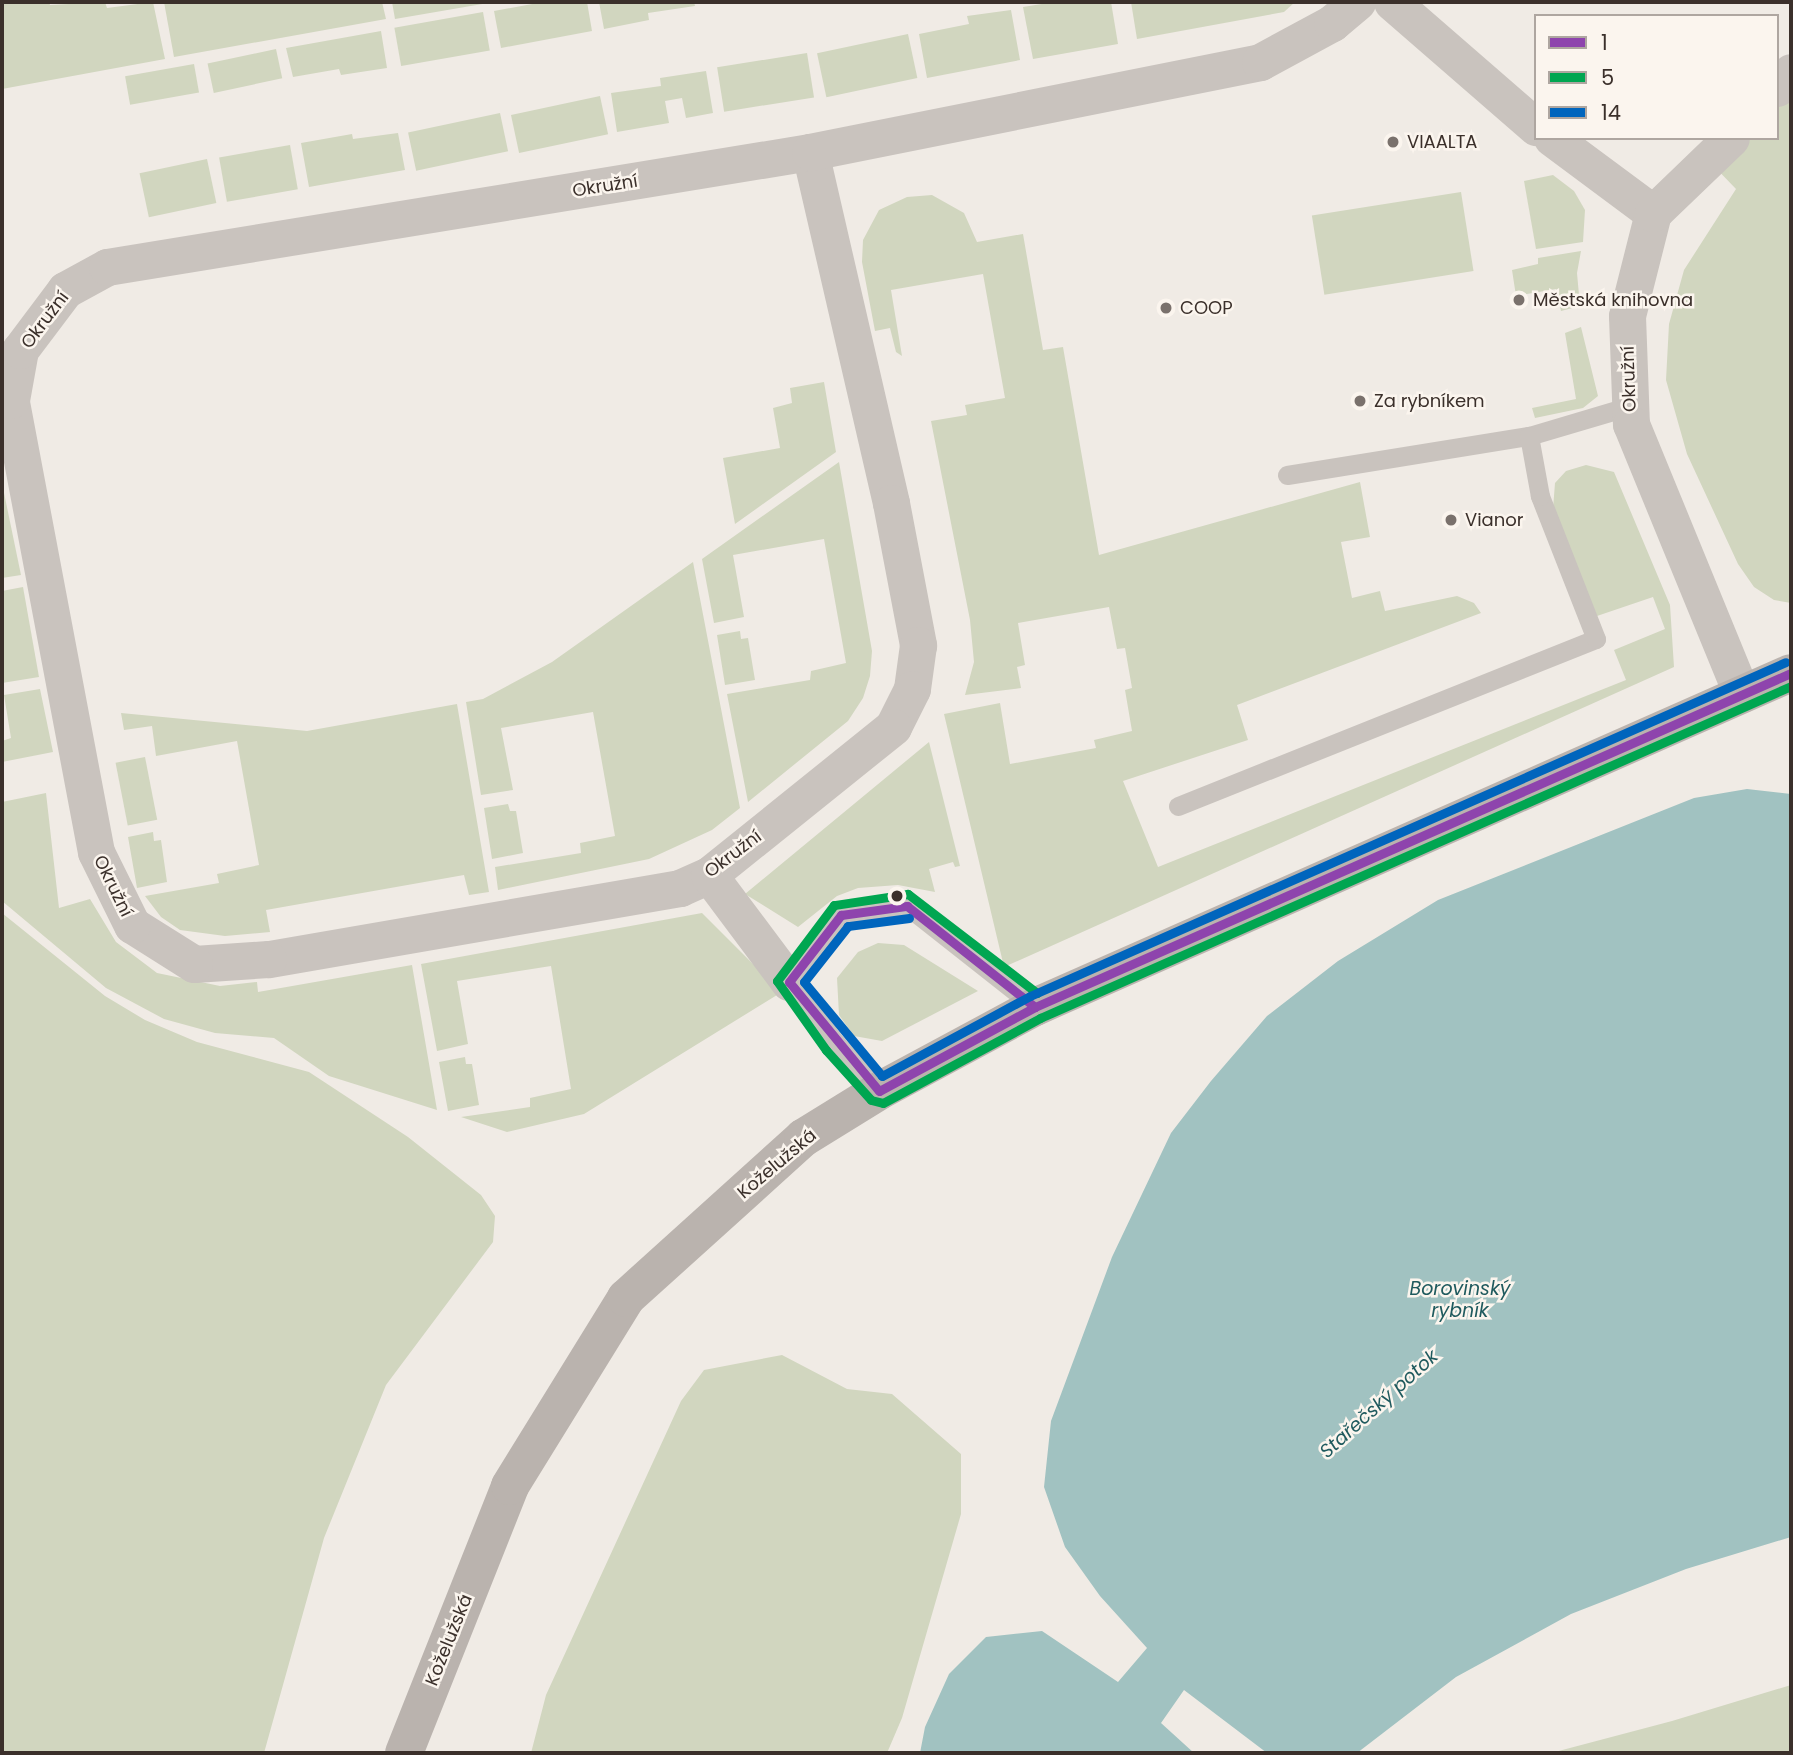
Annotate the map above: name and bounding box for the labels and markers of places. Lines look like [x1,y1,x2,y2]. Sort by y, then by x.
place label: VIAALTA [1407,131,1478,153]
marker: VIAALTA [1385,134,1401,150]
place label: Městská knihovna [1533,289,1693,311]
marker: Městská knihovna [1511,292,1527,308]
place label: COOP [1180,297,1233,319]
marker: COOP [1158,300,1174,316]
place label: Za rybníkem [1374,390,1485,412]
marker: Za rybníkem [1352,393,1368,409]
place label: Vianor [1465,509,1524,531]
marker: Vianor [1443,512,1459,528]
unlabelled marker [890,889,904,903]

